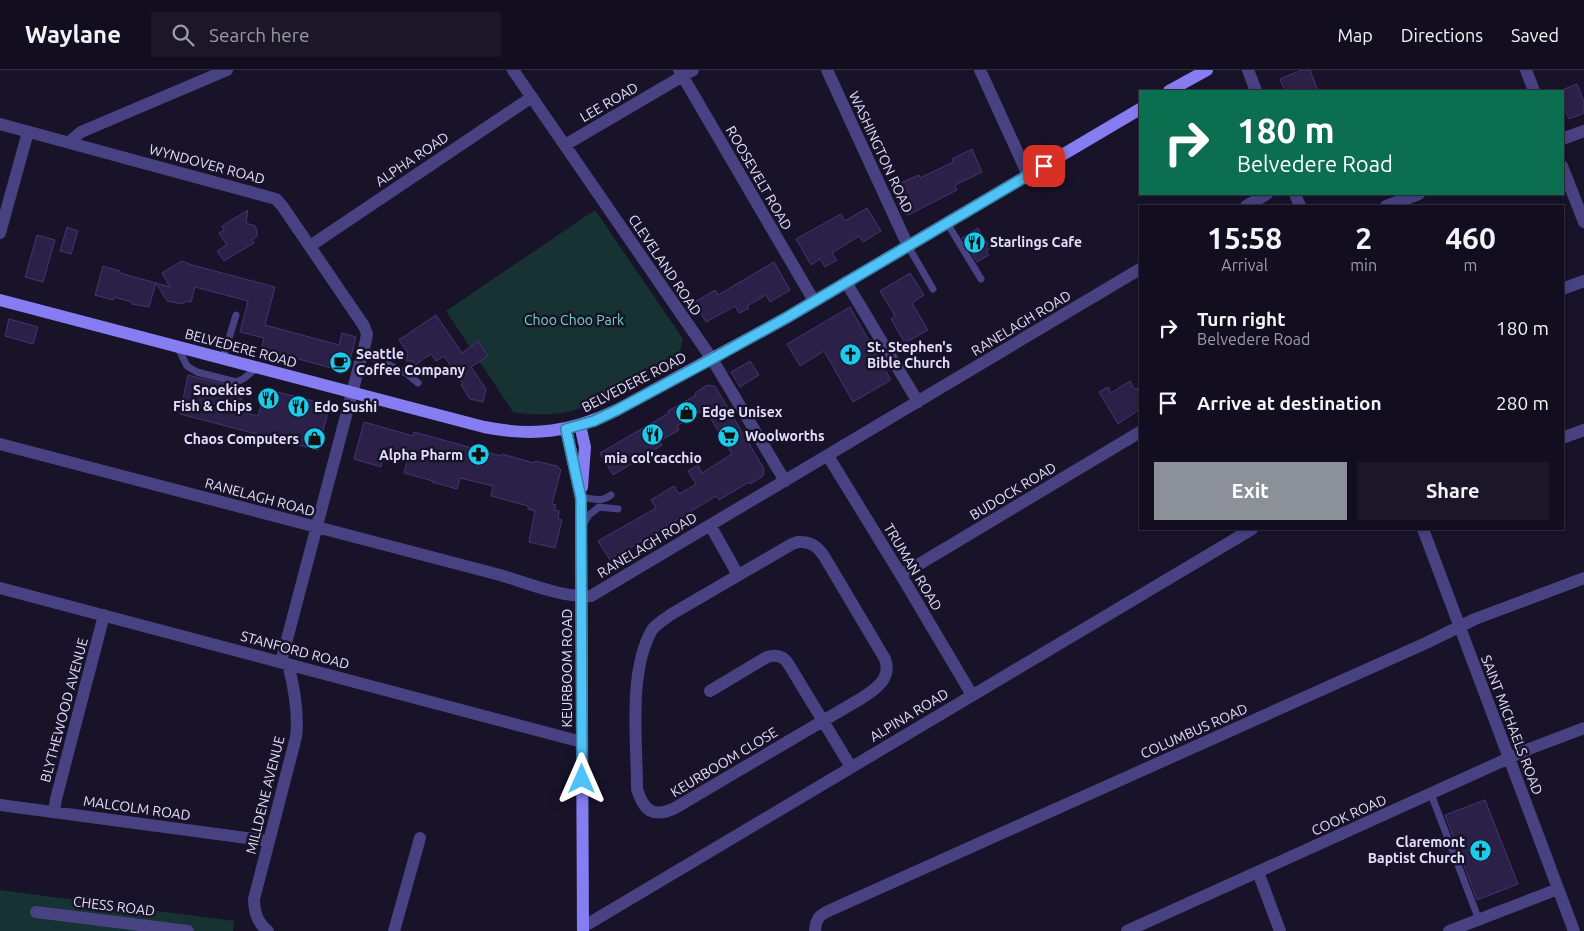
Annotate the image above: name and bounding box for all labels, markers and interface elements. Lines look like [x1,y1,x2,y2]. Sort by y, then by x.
search box [151,12,501,57]
text: Waylane [25,21,121,48]
icon: search [169,21,197,49]
text: Search here [209,24,309,46]
text: Map [1337,25,1373,45]
text: Directions [1401,25,1483,45]
text: Saved [1511,25,1559,45]
street label: LEE ROAD [577,79,641,125]
street label: WASHINGTON ROAD [846,89,916,215]
icon: right [1154,110,1219,175]
text: 180 m [1237,110,1335,150]
street label: ROOSEVELT ROAD [723,123,795,233]
street label: ALPHA ROAD [372,129,452,189]
street label: WYNDOVER ROAD [147,141,267,187]
pin [1023,145,1065,187]
text: Belvedere Road [1237,151,1393,176]
icon: arrive [1030,152,1058,180]
street label: CLEVELAND ROAD [625,211,705,319]
text: 15:58 [1207,221,1282,255]
text: 2 [1355,221,1372,255]
text: 460 [1445,221,1496,255]
restaurant icon: Starlings Cafe [962,230,986,254]
place label: Starlings Cafe [990,234,1082,250]
text: Arrival [1221,256,1268,274]
text: min [1350,256,1377,274]
text: m [1464,256,1477,274]
street label: RANELAGH ROAD [968,287,1074,359]
text: Turn right [1197,308,1285,330]
park label: Choo Choo Park [524,312,624,328]
icon: right [1154,314,1182,342]
text: 180 m [1496,317,1549,339]
street label: BELVEDERE ROAD [183,325,299,371]
text: Belvedere Road [1197,330,1310,348]
place label: St. Stephen's Bible Church [867,339,953,371]
church icon: St. Stephen's Bible Church [839,343,863,367]
place label: Seattle Coffee Company [356,346,465,378]
street label: BELVEDERE ROAD [579,349,689,415]
cafe icon: Seattle Coffee Company [328,350,352,374]
place label: Snoekies Fish & Chips [173,382,252,414]
restaurant icon: Snoekies Fish & Chips [256,386,280,410]
icon: arrive [1154,389,1182,417]
text: Arrive at destination [1197,392,1382,414]
text: 280 m [1496,392,1549,414]
restaurant icon: Edo Sushi [286,395,310,419]
place label: Edo Sushi [314,399,377,415]
shop icon: Edge Unisex [674,400,698,424]
place label: Edge Unisex [702,404,783,420]
restaurant icon: mia col'cacchio [641,423,665,447]
supermarket icon: Woolworths [717,424,741,448]
shop icon: Chaos Computers [303,427,327,451]
place label: Woolworths [745,428,825,444]
place label: Chaos Computers [184,431,299,447]
pharmacy icon: Alpha Pharm [467,443,491,467]
place label: Alpha Pharm [379,447,463,463]
place label: mia col'cacchio [604,450,702,466]
street label: BUDOCK ROAD [967,459,1059,523]
button: Exit [1154,462,1347,520]
button: Share [1357,462,1549,520]
street label: RANELAGH ROAD [203,475,317,519]
street label: RANELAGH ROAD [594,509,700,581]
street label: TRUMAN ROAD [881,520,945,614]
street label: KEURBOOM ROAD [559,608,575,727]
street label: STANFORD ROAD [239,628,351,672]
street label: BLYTHEWOOD AVENUE [37,636,91,784]
street label: SAINT MICHAELS ROAD [1478,653,1546,797]
street label: ALPINA ROAD [867,685,951,745]
street label: COLUMBUS ROAD [1138,700,1250,762]
street label: KEURBOOM CLOSE [668,724,780,800]
street label: MILLDENE AVENUE [243,734,287,856]
position arrow [555,752,607,804]
street label: COOK ROAD [1309,791,1389,839]
street label: MALCOLM ROAD [82,793,192,823]
place label: Claremont Baptist Church [1368,834,1465,866]
church icon: Claremont Baptist Church [1469,838,1493,862]
street label: CHESS ROAD [72,893,156,919]

